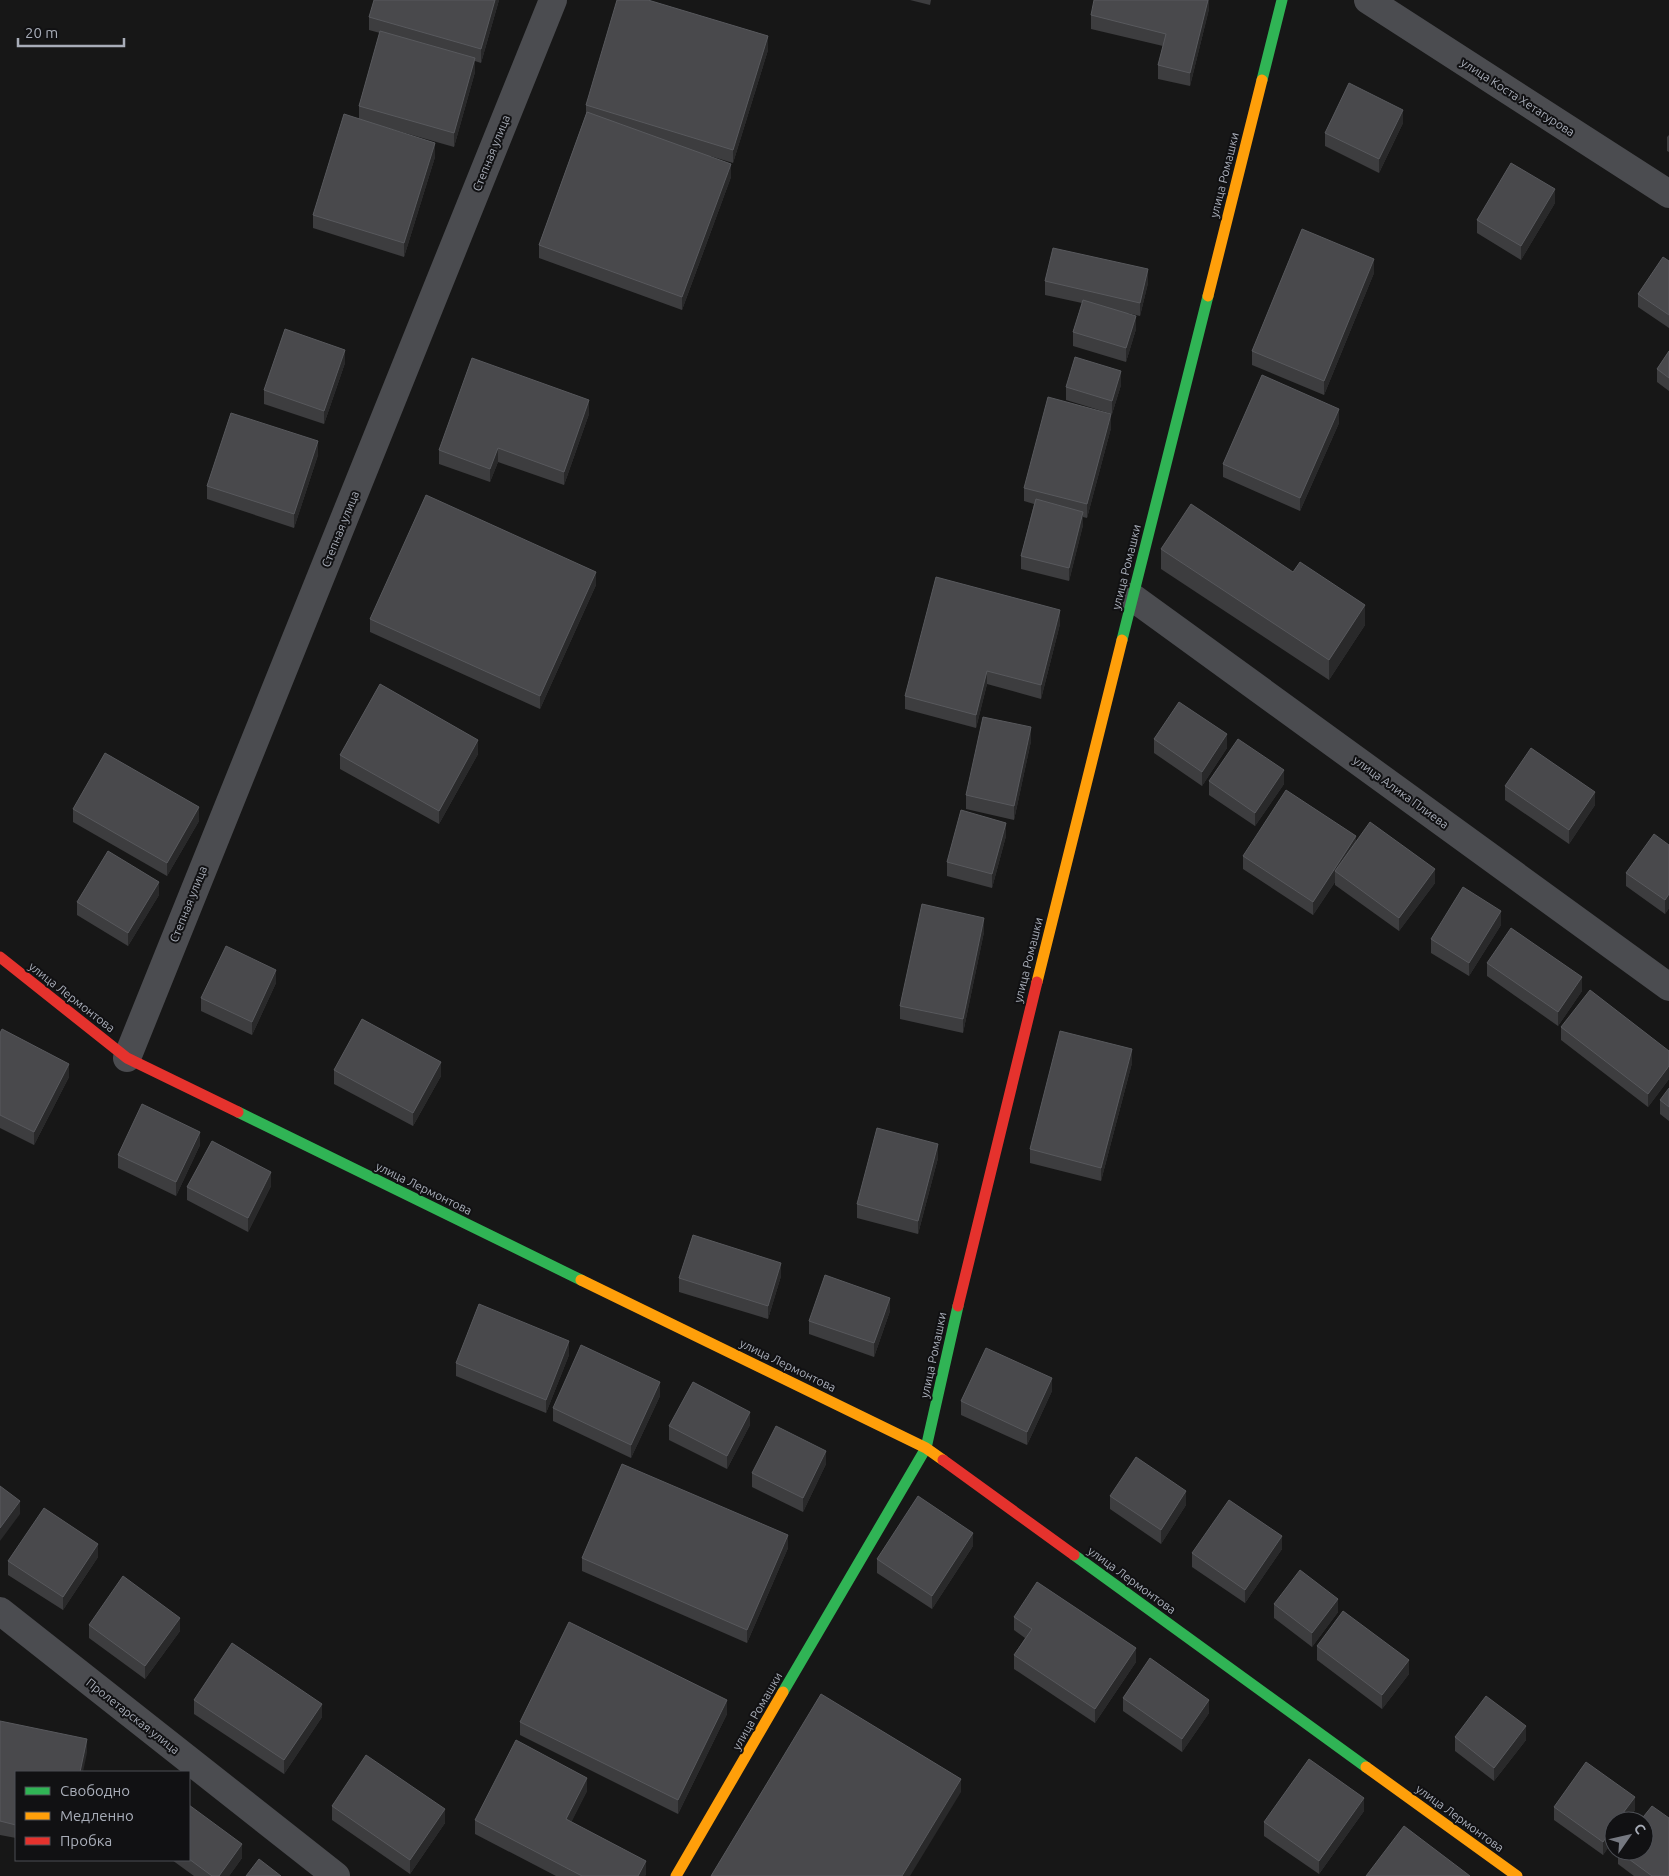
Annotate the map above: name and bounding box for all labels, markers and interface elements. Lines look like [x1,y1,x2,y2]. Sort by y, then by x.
scale bar [18,15,124,47]
text: 20 m [25,24,58,41]
street label: улица Коста Хетагурова [1459,55,1577,139]
street label: Степная улица [470,113,512,193]
street label: улица Ромашки [1207,131,1241,219]
street label: Степная улица [319,489,361,569]
street label: улица Ромашки [1109,523,1143,611]
street label: улица Алика Плиева [1351,753,1451,831]
street label: Степная улица [167,864,209,944]
street label: улица Ромашки [1011,916,1045,1004]
street label: улица Лермонтова [26,959,118,1035]
street label: улица Лермонтова [374,1159,474,1217]
street label: улица Ромашки [918,1311,948,1399]
street label: улица Лермонтова [738,1336,838,1394]
street label: улица Лермонтова [1086,1544,1178,1616]
street label: улица Ромашки [729,1670,785,1752]
street label: Пролетарская улица [84,1676,182,1756]
legend [15,1771,190,1861]
text: Свободно [60,1782,130,1799]
street label: улица Лермонтова [1414,1782,1506,1854]
text: Медленно [60,1807,134,1824]
north arrow [1604,1811,1654,1861]
text: С [1631,1821,1649,1837]
text: Пробка [60,1832,112,1849]

